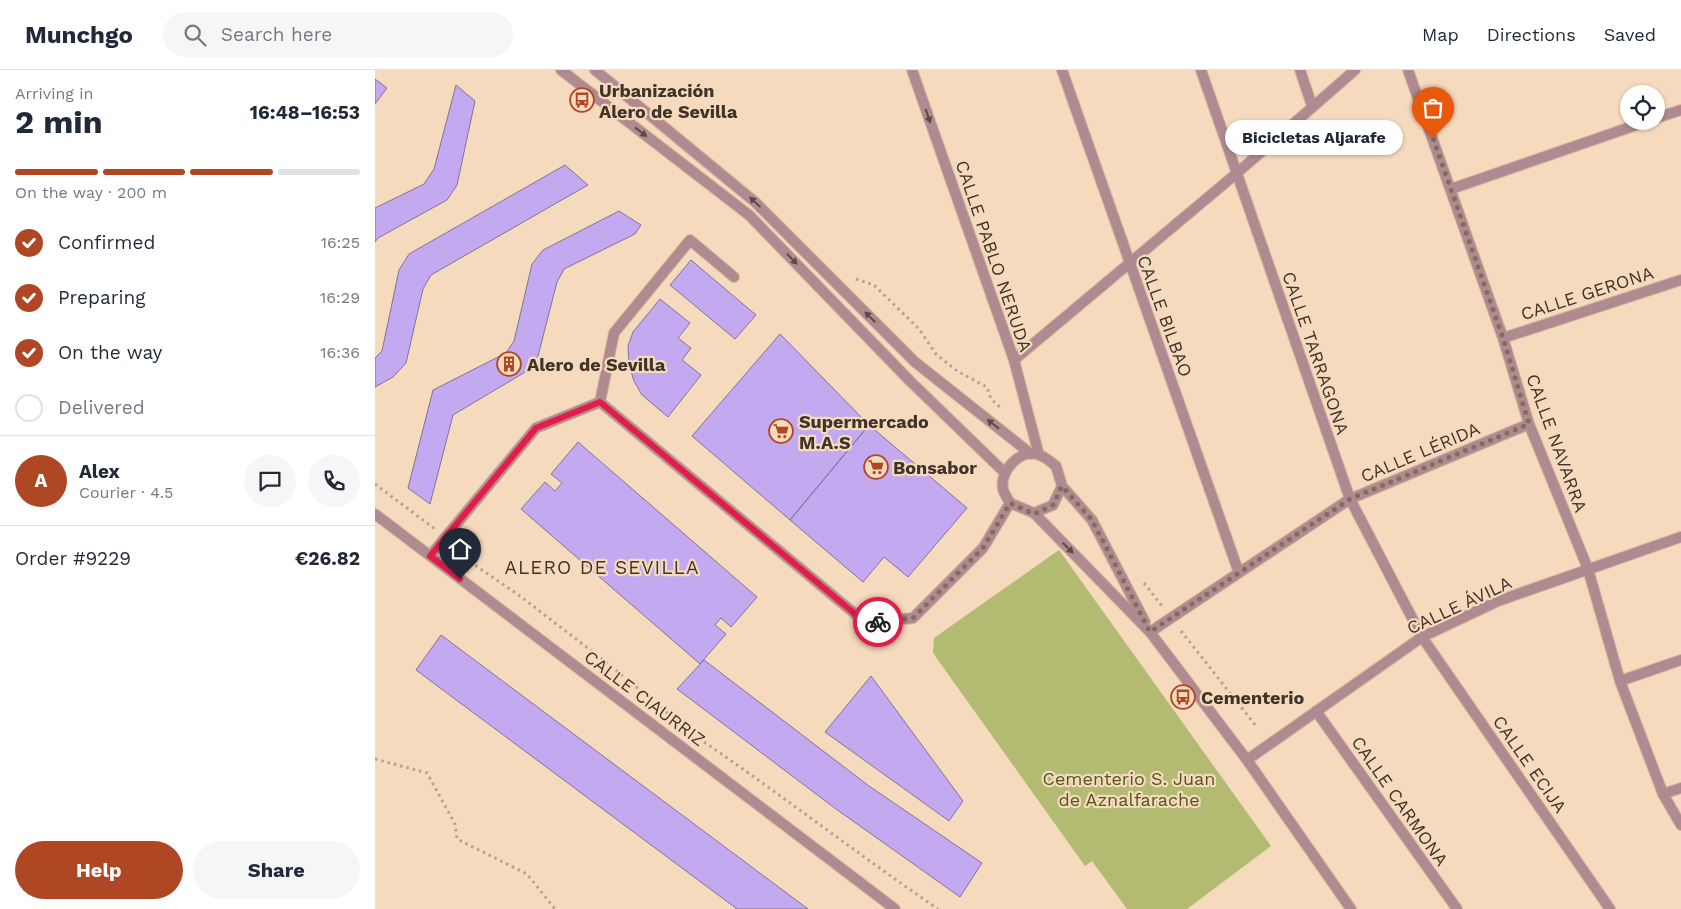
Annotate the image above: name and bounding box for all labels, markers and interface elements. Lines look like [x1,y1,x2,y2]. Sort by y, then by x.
search box [163,12,513,57]
text: Munchgo [25,21,133,49]
icon: search [181,21,209,49]
text: Search here [221,23,332,46]
text: Map [1422,24,1459,45]
text: Directions [1487,24,1576,45]
text: Saved [1604,24,1656,45]
place label: Urbanización Alero de Sevilla [599,80,738,122]
text: Arriving in [15,84,93,103]
map controls [1620,85,1665,130]
button: locate [1620,85,1665,130]
bus stop icon: Urbanización Alero de Sevilla [569,87,595,113]
pin [1412,87,1454,138]
icon: bag [1419,94,1447,122]
text: 16:48–16:53 [250,101,360,124]
text: 2 min [15,103,103,141]
one-way arrow [924,109,932,124]
callout: Bicicletas Aljarafe [1225,120,1403,156]
one-way arrow [634,126,647,137]
text: Bicicletas Aljarafe [1242,128,1386,147]
street label: CALLE PABLO NERUDA [951,158,1037,355]
text: On the way · 200 m [15,183,167,202]
one-way arrow [750,196,762,208]
icon: check [15,229,43,257]
text: Confirmed [58,231,155,254]
text: 16:25 [321,233,360,252]
one-way arrow [786,252,798,264]
street label: CALLE BILBAO [1133,252,1197,380]
street label: CALLE GERONA [1518,262,1656,324]
street label: CALLE TARRAGONA [1278,269,1354,437]
icon: check [15,284,43,312]
text: Preparing [58,286,145,309]
text: 16:29 [320,288,360,307]
one-way arrow [864,312,876,324]
icon: check [15,339,43,367]
text: On the way [58,341,162,364]
text: 16:36 [320,343,360,362]
building icon: Alero de Sevilla [496,351,522,377]
place label: Alero de Sevilla [527,354,666,375]
street label: CALLE NAVARRA [1522,371,1592,515]
text: Delivered [58,396,145,419]
place label: Supermercado M.A.S [799,411,929,453]
street label: CALLE LÉRIDA [1357,417,1483,487]
supermarket icon: Supermercado M.A.S [768,418,794,444]
one-way arrow [986,418,999,429]
supermarket icon: Bonsabor [863,454,889,480]
button: chat [244,455,296,507]
button: phone [308,455,360,507]
place label: Bonsabor [893,457,977,478]
text: Alex [79,460,120,483]
text: A [35,469,47,492]
text: Courier · 4.5 [79,483,173,502]
pin [439,528,481,579]
icon: home [446,535,474,563]
one-way arrow [1062,542,1074,554]
text: Order #9229 [15,547,131,570]
text: €26.82 [295,547,360,570]
district label: ALERO DE SEVILLA [504,556,700,579]
street label: CALLE ÁVILA [1403,572,1515,638]
courier [853,597,903,647]
icon: bike [864,608,892,636]
street label: CALLE CIAURRIZ [580,646,710,750]
bus stop icon: Cementerio [1170,684,1196,710]
place label: Cementerio [1201,687,1304,708]
street label: CALLE ECIJA [1489,711,1571,817]
street label: CALLE CARMONA [1347,732,1453,870]
park label: Cementerio S. Juan de Aznalfarache [1043,768,1215,810]
button: Help [15,841,183,899]
button: Share [193,841,360,899]

